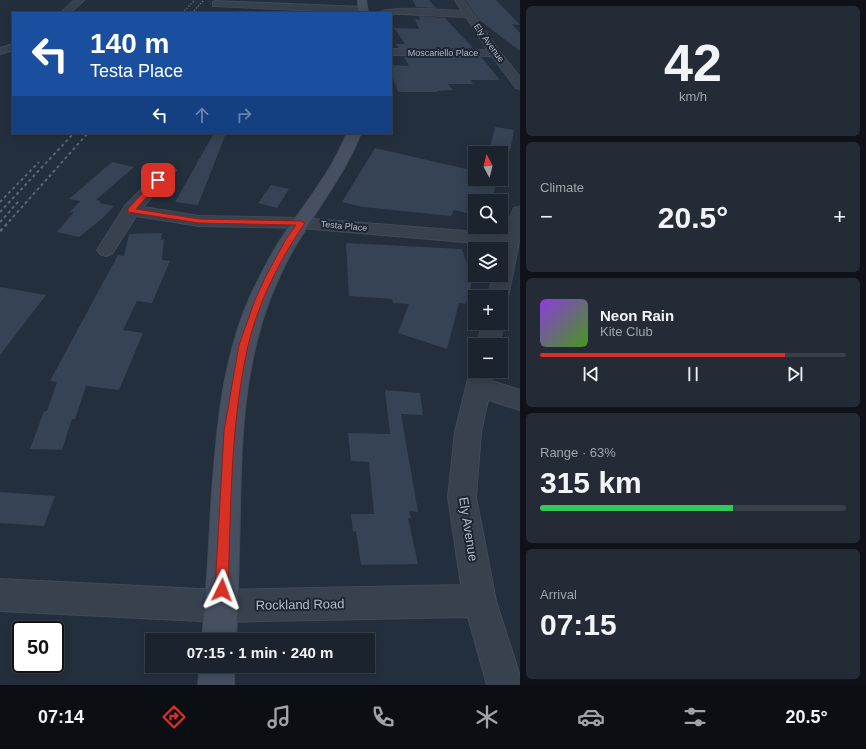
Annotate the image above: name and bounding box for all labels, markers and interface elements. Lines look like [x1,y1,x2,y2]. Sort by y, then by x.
street label: Ely Avenue [472,22,506,64]
icon: left [24,28,76,80]
text: 140 m [90,28,169,59]
text: 42 [664,34,722,92]
street label: Moscariello Place [408,48,478,58]
text: Testa Place [90,61,183,81]
text: km/h [679,89,707,104]
icon: left [149,104,171,126]
icon: ahead [191,104,213,126]
icon: right [233,104,255,126]
north arrow [468,146,508,186]
map controls [468,146,508,378]
pin [141,163,175,197]
icon: arrive [147,169,169,191]
text: Climate [540,180,584,195]
button: search [468,194,508,234]
text: 20.5° [658,201,728,234]
text: − [540,204,553,229]
text: + [833,204,846,229]
street label: Testa Place [320,219,368,233]
button: layers [468,242,508,282]
button: + [468,290,508,330]
text: Neon Rain [600,307,674,324]
text: Kite Club [600,324,653,339]
button: − [468,338,508,378]
icon: previous [580,363,602,385]
icon: pause [682,363,704,385]
icon: next [784,363,806,385]
text: Range · 63% [540,445,616,460]
text: 315 km [540,466,642,499]
street label: Ely Avenue [456,496,481,562]
position arrow [201,569,243,611]
text: Arrival [540,587,577,602]
street label: Rockland Road [255,596,345,613]
text: 07:15 [540,608,617,641]
speed limit sign: 50 [12,621,64,673]
text: 07:15 · 1 min · 240 m [187,644,333,661]
icon: directions [160,703,188,731]
icon: music [265,703,293,731]
icon: phone [369,703,397,731]
icon: climate [473,703,501,731]
icon: car [577,703,605,731]
icon: filters [681,703,709,731]
text: 07:14 [38,707,84,727]
text: 20.5° [786,707,828,727]

